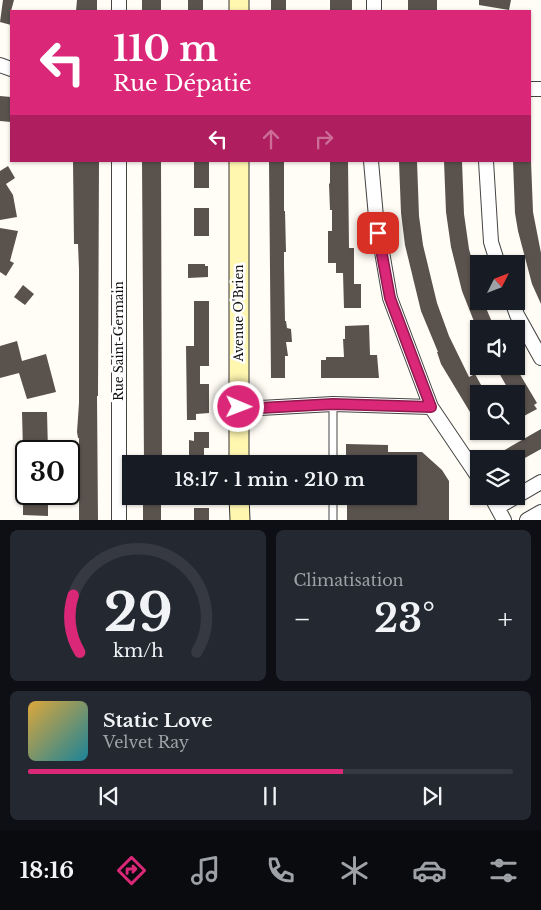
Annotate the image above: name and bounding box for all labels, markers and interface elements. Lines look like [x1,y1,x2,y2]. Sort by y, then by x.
text: 110 m [113,27,218,70]
icon: left [30,30,95,95]
text: Rue Dépatie [113,70,252,97]
icon: left [204,125,232,153]
icon: ahead [257,125,285,153]
icon: right [310,125,338,153]
pin [357,212,399,254]
icon: arrive [364,219,392,247]
north arrow [470,255,525,310]
map controls [470,255,525,505]
street label: Avenue O'Brien [231,264,246,363]
street label: Rue Saint-Germain [111,281,126,401]
button: sound [470,320,525,375]
position arrow [212,380,264,432]
button: search [470,385,525,440]
speed limit sign: 30 [15,440,80,505]
button: layers [470,450,525,505]
text: 18:17 · 1 min · 210 m [174,468,365,491]
text: Climatisation [294,570,404,590]
text: 29 [103,581,172,645]
text: 23° [374,595,435,642]
text: − [294,602,311,637]
text: + [498,602,513,637]
text: km/h [112,640,163,662]
text: Static Love [103,709,213,732]
text: Velvet Ray [103,732,189,752]
icon: previous [95,782,123,810]
icon: pause [256,782,284,810]
icon: next [418,782,446,810]
icon: directions [114,853,149,888]
icon: music [188,853,223,888]
icon: phone [263,853,298,888]
icon: climate [337,853,372,888]
icon: car [412,853,447,888]
icon: filters [486,853,521,888]
text: 18:16 [20,857,74,884]

